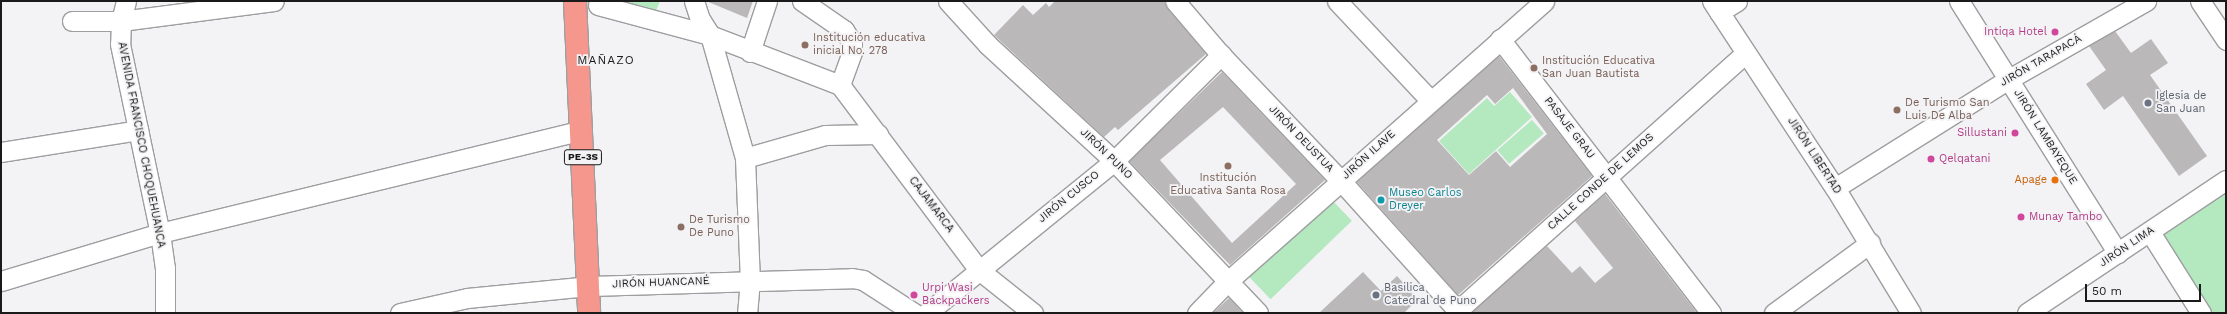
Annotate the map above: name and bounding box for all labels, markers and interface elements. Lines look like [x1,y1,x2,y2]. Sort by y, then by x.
place label: Intiqa Hotel [1984,25,2047,39]
marker: Intiqa Hotel [2050,27,2060,37]
place label: Institución educativa inicial No. 278 [813,32,926,58]
street label: JIRÓN TARAPACÁ [1998,32,2084,90]
marker: Institución educativa inicial No. 278 [800,40,810,50]
street label: AVENIDA FRANCISCO CHOQUEHUANCA [114,41,168,249]
district label: MAÑAZO [577,54,635,68]
place label: Institución Educativa San Juan Bautista [1542,55,1655,81]
marker: Institución Educativa San Juan Bautista [1529,63,1539,73]
street label: JIRÓN LAMBAYEQUE [2010,87,2080,187]
place label: Iglesia de San Juan [2156,90,2207,116]
street label: PASAJE GRAU [1541,95,1597,161]
place label: De Turismo San Luis De Alba [1905,97,1990,123]
marker: Iglesia de San Juan [2143,98,2153,108]
street label: JIRÓN DEUSTUA [1266,103,1336,175]
marker: De Turismo San Luis De Alba [1892,105,1902,115]
street label: JIRÓN LIBERTAD [1784,115,1844,197]
street label: JIRÓN PUNO [1077,126,1135,182]
place label: Sillustani [1957,126,2007,140]
street label: JIRÓN ILAVE [1340,128,1398,182]
marker: Sillustani [2010,128,2020,138]
street label: CALLE CONDE DE LEMOS [1545,131,1657,233]
road number: PE-3S [563,149,603,165]
place label: Qelqatani [1939,152,1990,166]
marker: Qelqatani [1926,154,1936,164]
marker: Institución Educativa Santa Rosa [1223,161,1233,171]
street label: JIRÓN CUSCO [1036,168,1102,226]
place label: Institución Educativa Santa Rosa [1170,172,1286,198]
place label: Apage [2014,173,2047,187]
street label: CAJAMARCA [906,174,956,236]
marker: Apage [2050,175,2060,185]
place label: Museo Carlos Dreyer [1389,187,1462,213]
marker: Museo Carlos Dreyer [1376,195,1386,205]
place label: Munay Tambo [2029,210,2103,224]
marker: Munay Tambo [2016,212,2026,222]
place label: De Turismo De Puno [689,214,750,240]
marker: De Turismo De Puno [676,222,686,232]
street label: JIRÓN LIMA [2097,224,2157,270]
street label: JIRÓN HUANCANÉ [612,275,710,291]
scale bar [2087,276,2203,302]
place label: Urpi Wasi Backpackers [922,282,990,308]
place label: Basilica Catedral de Puno [1384,282,1477,308]
text: 50 m [2092,284,2122,298]
marker: Urpi Wasi Backpackers [909,290,919,300]
marker: Basilica Catedral de Puno [1371,290,1381,300]

